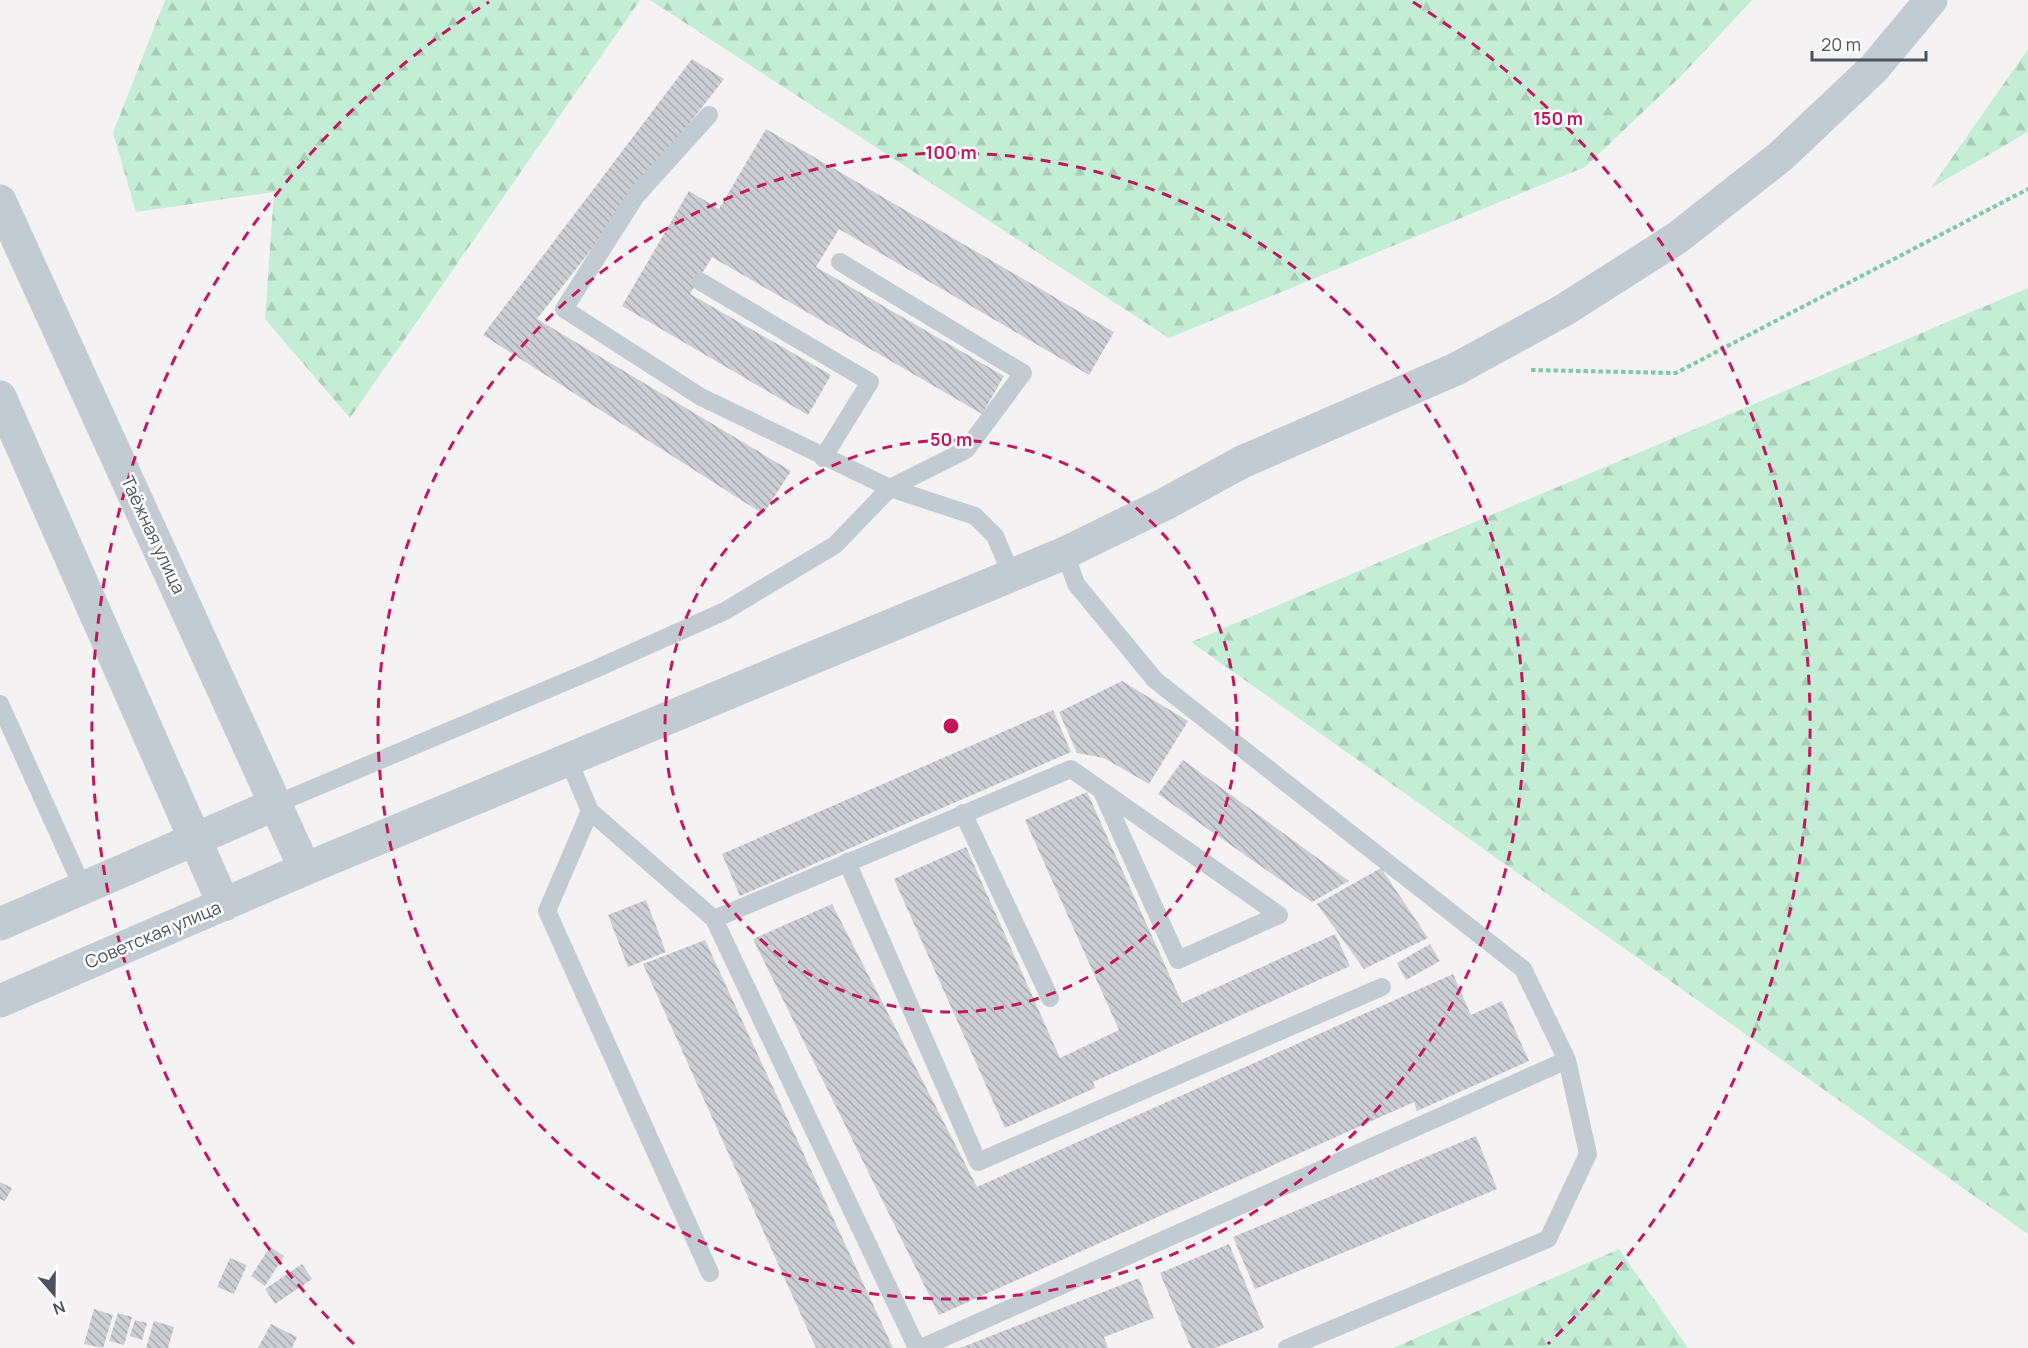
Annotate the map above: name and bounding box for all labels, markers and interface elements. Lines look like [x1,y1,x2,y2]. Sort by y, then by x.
scale bar [1812,24,1926,62]
text: 20 m [1821,32,1861,56]
text: 150 m [1533,106,1583,130]
text: 100 m [925,140,977,164]
text: 50 m [930,427,972,451]
street label: Таёжная улица [116,472,192,597]
centre of rings [941,716,961,736]
street label: Советская улица [81,895,224,974]
north arrow [24,1264,84,1324]
text: N [50,1296,68,1320]

